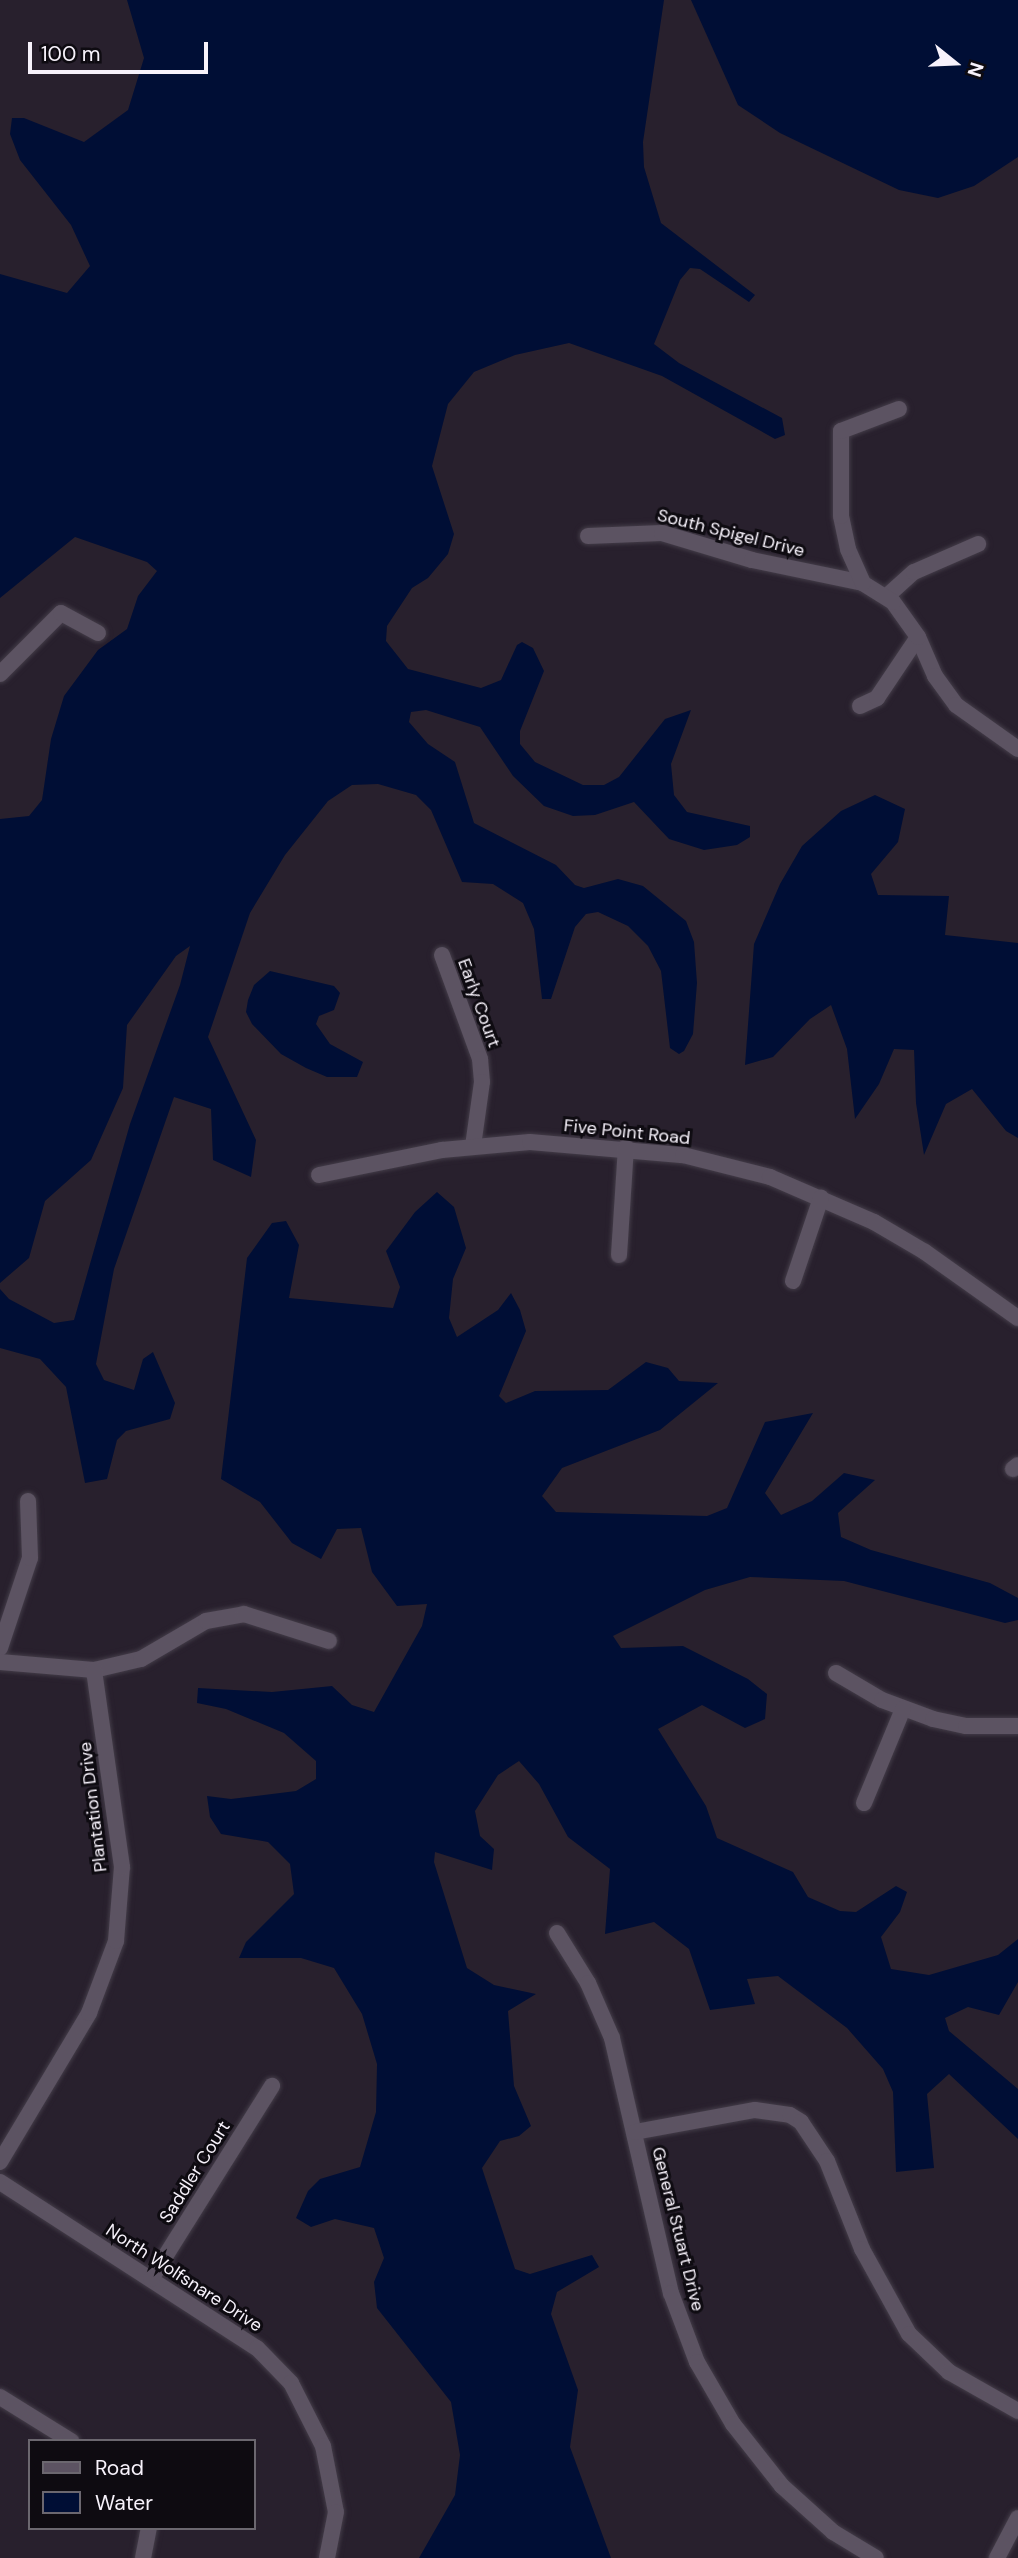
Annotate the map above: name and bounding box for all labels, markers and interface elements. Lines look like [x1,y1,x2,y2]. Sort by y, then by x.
scale bar [32,28,212,72]
north arrow [920,28,990,98]
text: 100 m [41,40,101,68]
text: N [961,59,989,80]
street label: South Spigel Drive [655,504,807,562]
street label: Early Court [453,956,505,1050]
street label: Five Point Road [563,1115,691,1149]
street label: Plantation Drive [74,1741,112,1873]
street label: Saddler Court [155,2117,235,2227]
street label: General Stuart Drive [647,2145,709,2313]
street label: North Wolfsnare Drive [102,2219,266,2337]
legend [28,2439,256,2530]
text: Road [95,2454,144,2482]
text: Water [95,2489,153,2517]

